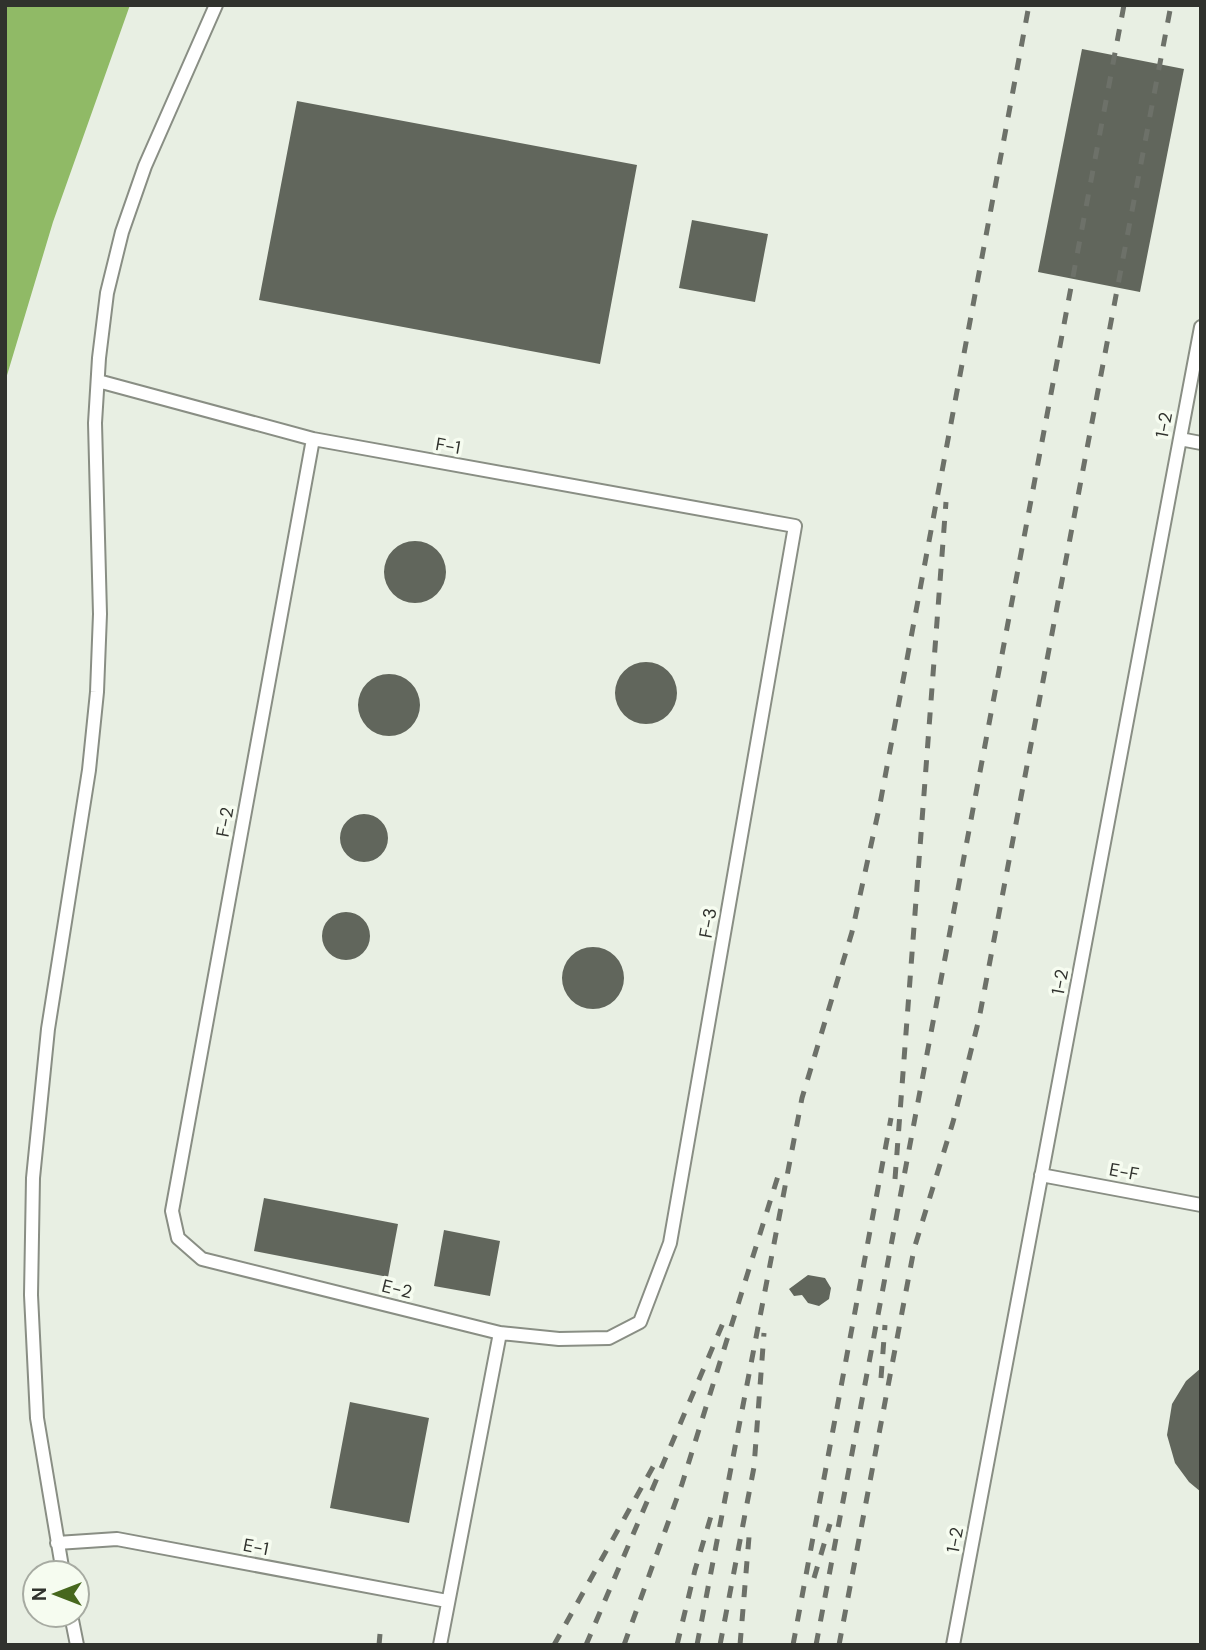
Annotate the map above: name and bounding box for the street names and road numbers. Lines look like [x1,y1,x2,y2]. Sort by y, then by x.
street label: 1-2 [1150,410,1178,440]
street label: F-1 [434,432,462,460]
street label: F-2 [211,805,239,839]
street label: F-3 [694,906,722,940]
street label: 1-2 [1046,967,1074,997]
street label: E-F [1107,1157,1141,1187]
street label: E-2 [379,1274,415,1304]
street label: 1-2 [941,1525,969,1555]
street label: E-1 [241,1533,271,1561]

